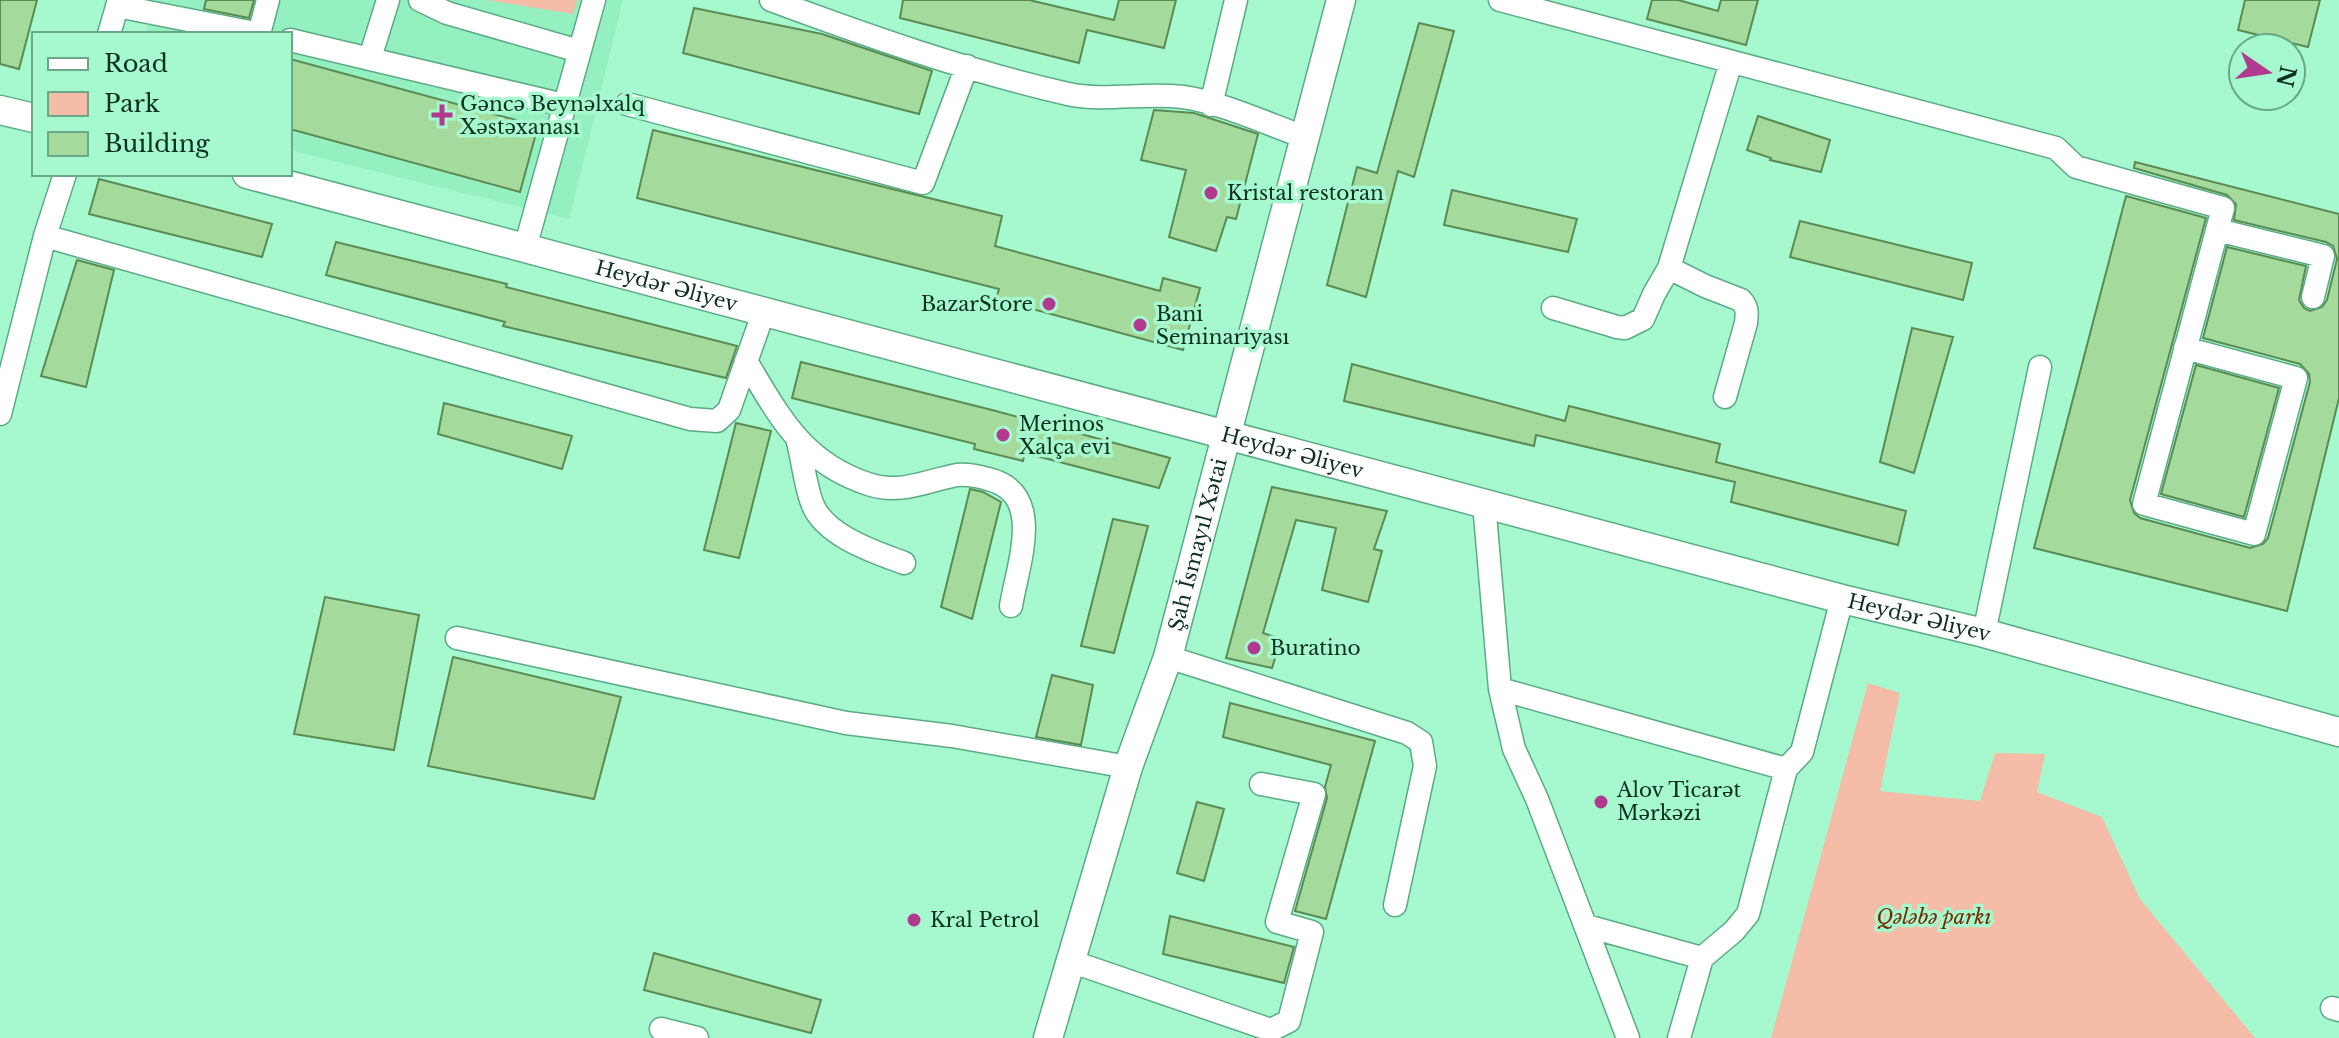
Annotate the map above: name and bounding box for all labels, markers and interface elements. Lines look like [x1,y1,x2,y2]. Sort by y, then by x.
legend [32,32,292,176]
north arrow [2227,32,2307,112]
text: Road [104,49,168,78]
text: N [2270,63,2301,90]
text: Park [104,89,160,118]
place label: Gəncə Beynəlxalq Xəstəxanası [460,92,645,139]
marker: Gəncə Beynəlxalq Xəstəxanası [431,104,453,126]
text: Building [104,129,210,158]
place label: Kristal restoran [1227,181,1384,205]
marker: Kristal restoran [1202,184,1220,202]
street label: Heydər Əliyev [593,255,740,316]
place label: BazarStore [921,292,1033,316]
marker: BazarStore [1040,295,1058,313]
place label: Bani Seminariyası [1156,302,1289,349]
marker: Bani Seminariyası [1131,316,1149,334]
place label: Merinos Xalça evi [1019,412,1111,459]
street label: Heydər Əliyev [1219,422,1366,483]
marker: Merinos Xalça evi [994,426,1012,444]
street label: Şah İsmayıl Xətai [1163,455,1232,633]
street label: Heydər Əliyev [1845,589,1993,646]
place label: Buratino [1270,636,1361,660]
marker: Buratino [1245,639,1263,657]
place label: Alov Ticarət Mərkəzi [1616,778,1741,825]
marker: Alov Ticarət Mərkəzi [1592,793,1610,811]
park label: Qələbə parkı [1877,905,1992,929]
place label: Kral Petrol [930,908,1040,932]
marker: Kral Petrol [905,911,923,929]

